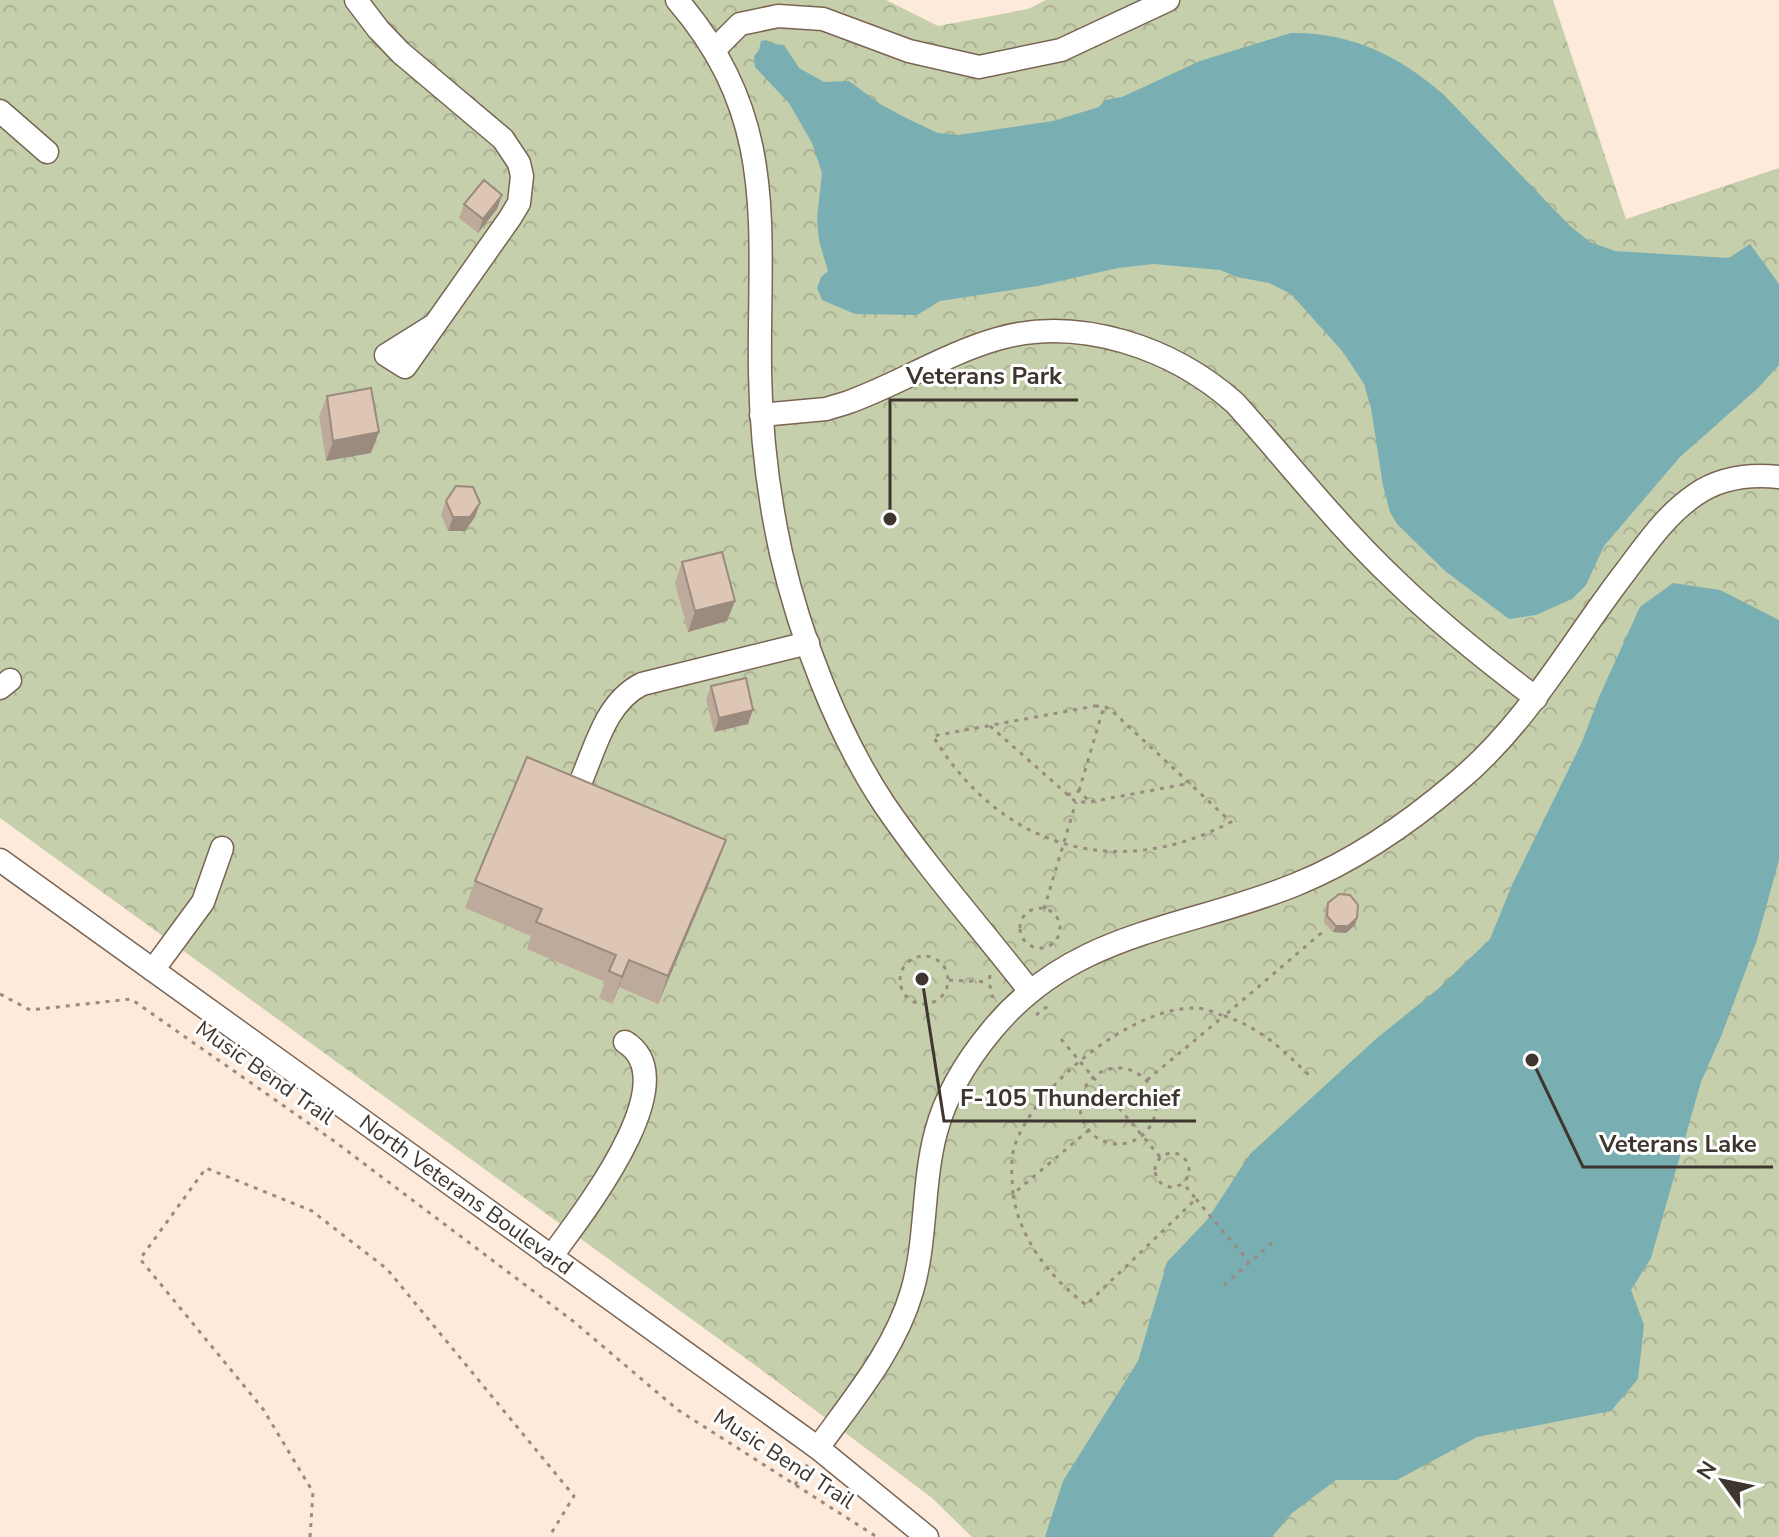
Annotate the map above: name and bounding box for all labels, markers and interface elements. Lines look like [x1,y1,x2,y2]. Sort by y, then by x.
callout: Veterans Park [890,352,1078,400]
text: Veterans Park [905,360,1063,392]
street label: Music Bend Trail [190,1014,341,1132]
callout: F-105 Thunderchief [944,1073,1196,1121]
text: F-105 Thunderchief [960,1082,1181,1114]
street label: North Veterans Boulevard [353,1108,579,1282]
callout: Veterans Lake [1583,1119,1773,1167]
text: Veterans Lake [1598,1128,1757,1160]
street label: Music Bend Trail [708,1402,861,1516]
north arrow [1683,1441,1763,1521]
text: N [1690,1456,1724,1486]

